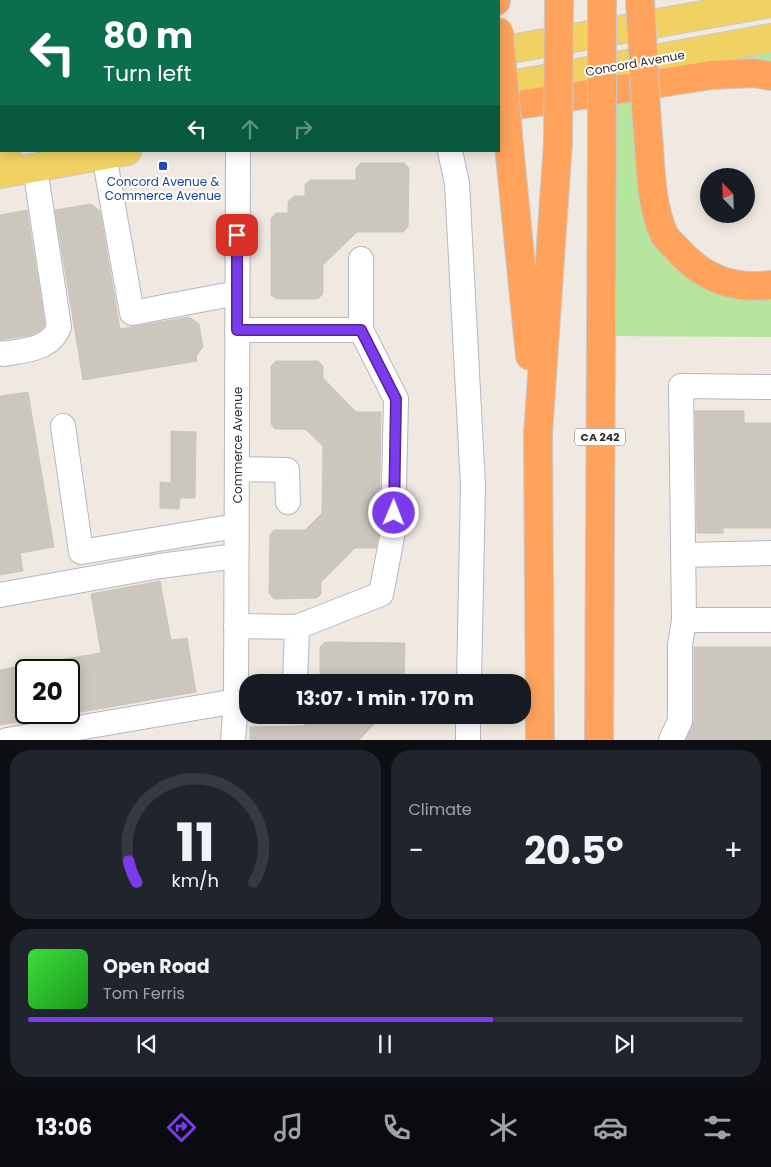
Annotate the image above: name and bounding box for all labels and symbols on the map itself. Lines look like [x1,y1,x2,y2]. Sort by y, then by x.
street label: Concord Avenue [584,46,686,80]
marker: Concord Avenue & Commerce Avenue [157,160,169,172]
north arrow [700,168,755,222]
place label: Concord Avenue & Commerce Avenue [105,173,221,204]
pin [216,214,258,256]
street label: Commerce Avenue [229,387,246,503]
road number: CA 242 [575,428,625,446]
position arrow [367,486,419,538]
speed limit sign: 20 [15,659,80,724]

